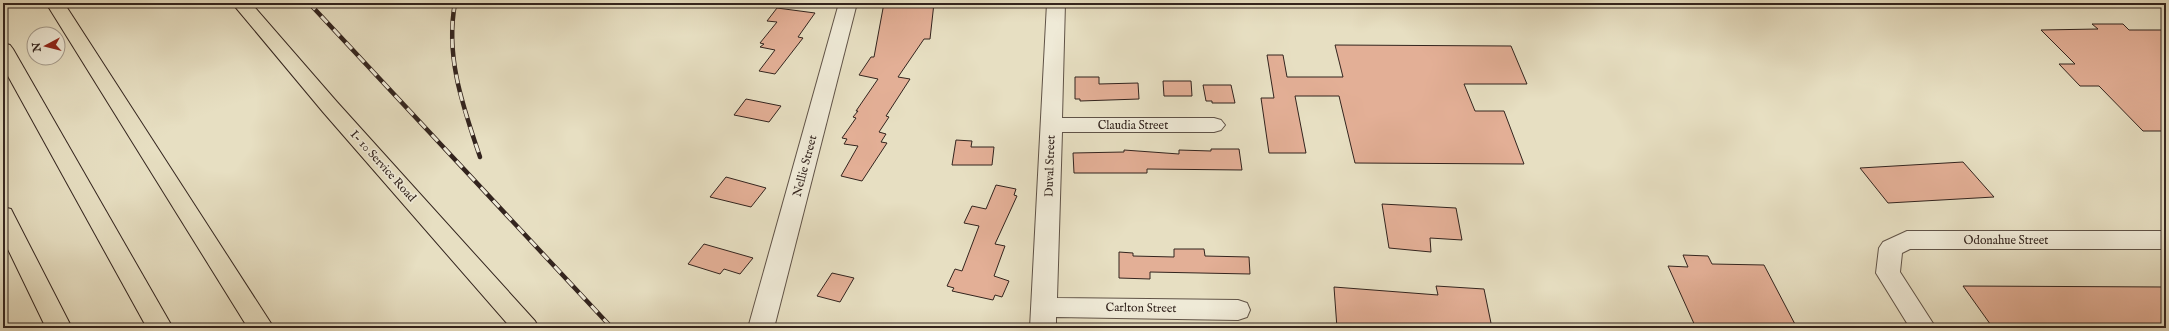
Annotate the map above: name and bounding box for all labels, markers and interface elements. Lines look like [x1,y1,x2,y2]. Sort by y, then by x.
north arrow [26,26,66,66]
text: N [29,41,45,54]
street label: Claudia Street [1098,118,1168,133]
street label: I- 10 Service Road [347,127,419,205]
street label: Nellie Street [790,134,820,198]
street label: Duval Street [1041,135,1059,197]
street label: Odonahue Street [1964,233,2048,248]
street label: Carlton Street [1105,300,1177,316]

